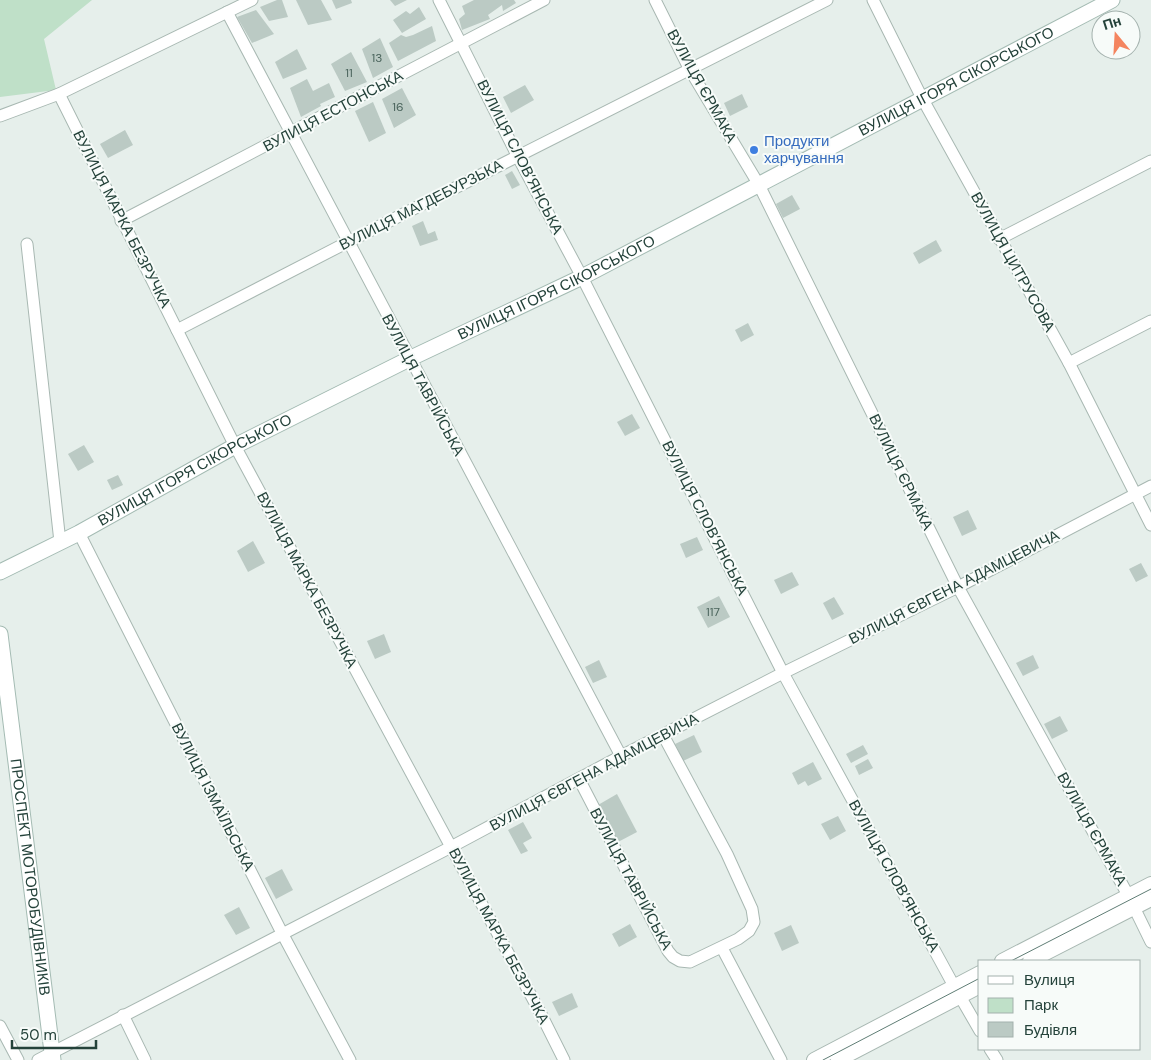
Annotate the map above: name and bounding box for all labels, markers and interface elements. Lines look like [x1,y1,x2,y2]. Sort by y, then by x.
north arrow [1091,10,1141,60]
text: Пн [1100,11,1124,34]
street label: ВУЛИЦЯ ІГОРЯ СІКОРСЬКОГО [855,22,1057,141]
street label: ВУЛИЦЯ ЄРМАКА [662,26,742,146]
house number: 13 [372,50,382,66]
house number: 11 [345,65,353,81]
street label: ВУЛИЦЯ ЕСТОНСЬКА [260,66,406,156]
street label: ВУЛИЦЯ СЛОВ’ЯНСЬКА [472,76,568,238]
house number: 16 [392,99,404,115]
street label: ВУЛИЦЯ МАРКА БЕЗРУЧКА [68,127,176,311]
place label: Продукти харчування [764,131,844,168]
marker: Продукти харчування [748,144,760,156]
street label: ВУЛИЦЯ МАГДЕБУРЗЬКА [336,155,506,255]
street label: ВУЛИЦЯ ЦИТРУСОВА [966,188,1060,336]
street label: ВУЛИЦЯ ІГОРЯ СІКОРСЬКОГО [454,231,659,345]
street label: ВУЛИЦЯ ТАВРІЙСЬКА [377,310,469,460]
street label: ВУЛИЦЯ ІГОРЯ СІКОРСЬКОГО [94,409,295,531]
street label: ВУЛИЦЯ ЄРМАКА [864,411,938,533]
street label: ВУЛИЦЯ СЛОВ’ЯНСЬКА [657,437,753,599]
street label: ВУЛИЦЯ МАРКА БЕЗРУЧКА [252,488,362,672]
street label: ВУЛИЦЯ ЄВГЕНА АДАМЦЕВИЧА [845,525,1063,649]
house number: 117 [706,604,720,620]
street label: ВУЛИЦЯ ЄВГЕНА АДАМЦЕВИЧА [486,708,702,836]
street label: ВУЛИЦЯ ІЗМАЇЛЬСЬКА [167,720,259,874]
street label: ПРОСПЕКТ МОТОРОБУДІВНИКІВ [6,757,55,997]
street label: ВУЛИЦЯ ЄРМАКА [1052,769,1132,889]
street label: ВУЛИЦЯ СЛОВ’ЯНСЬКА [844,796,944,956]
street label: ВУЛИЦЯ ТАВРІЙСЬКА [585,804,677,954]
street label: ВУЛИЦЯ МАРКА БЕЗРУЧКА [444,844,554,1028]
legend [978,960,1141,1050]
text: Вулиця [1024,970,1075,990]
text: Парк [1024,995,1058,1015]
scale bar [12,1018,96,1050]
text: Будівля [1024,1020,1077,1040]
text: 50 m [20,1025,57,1045]

